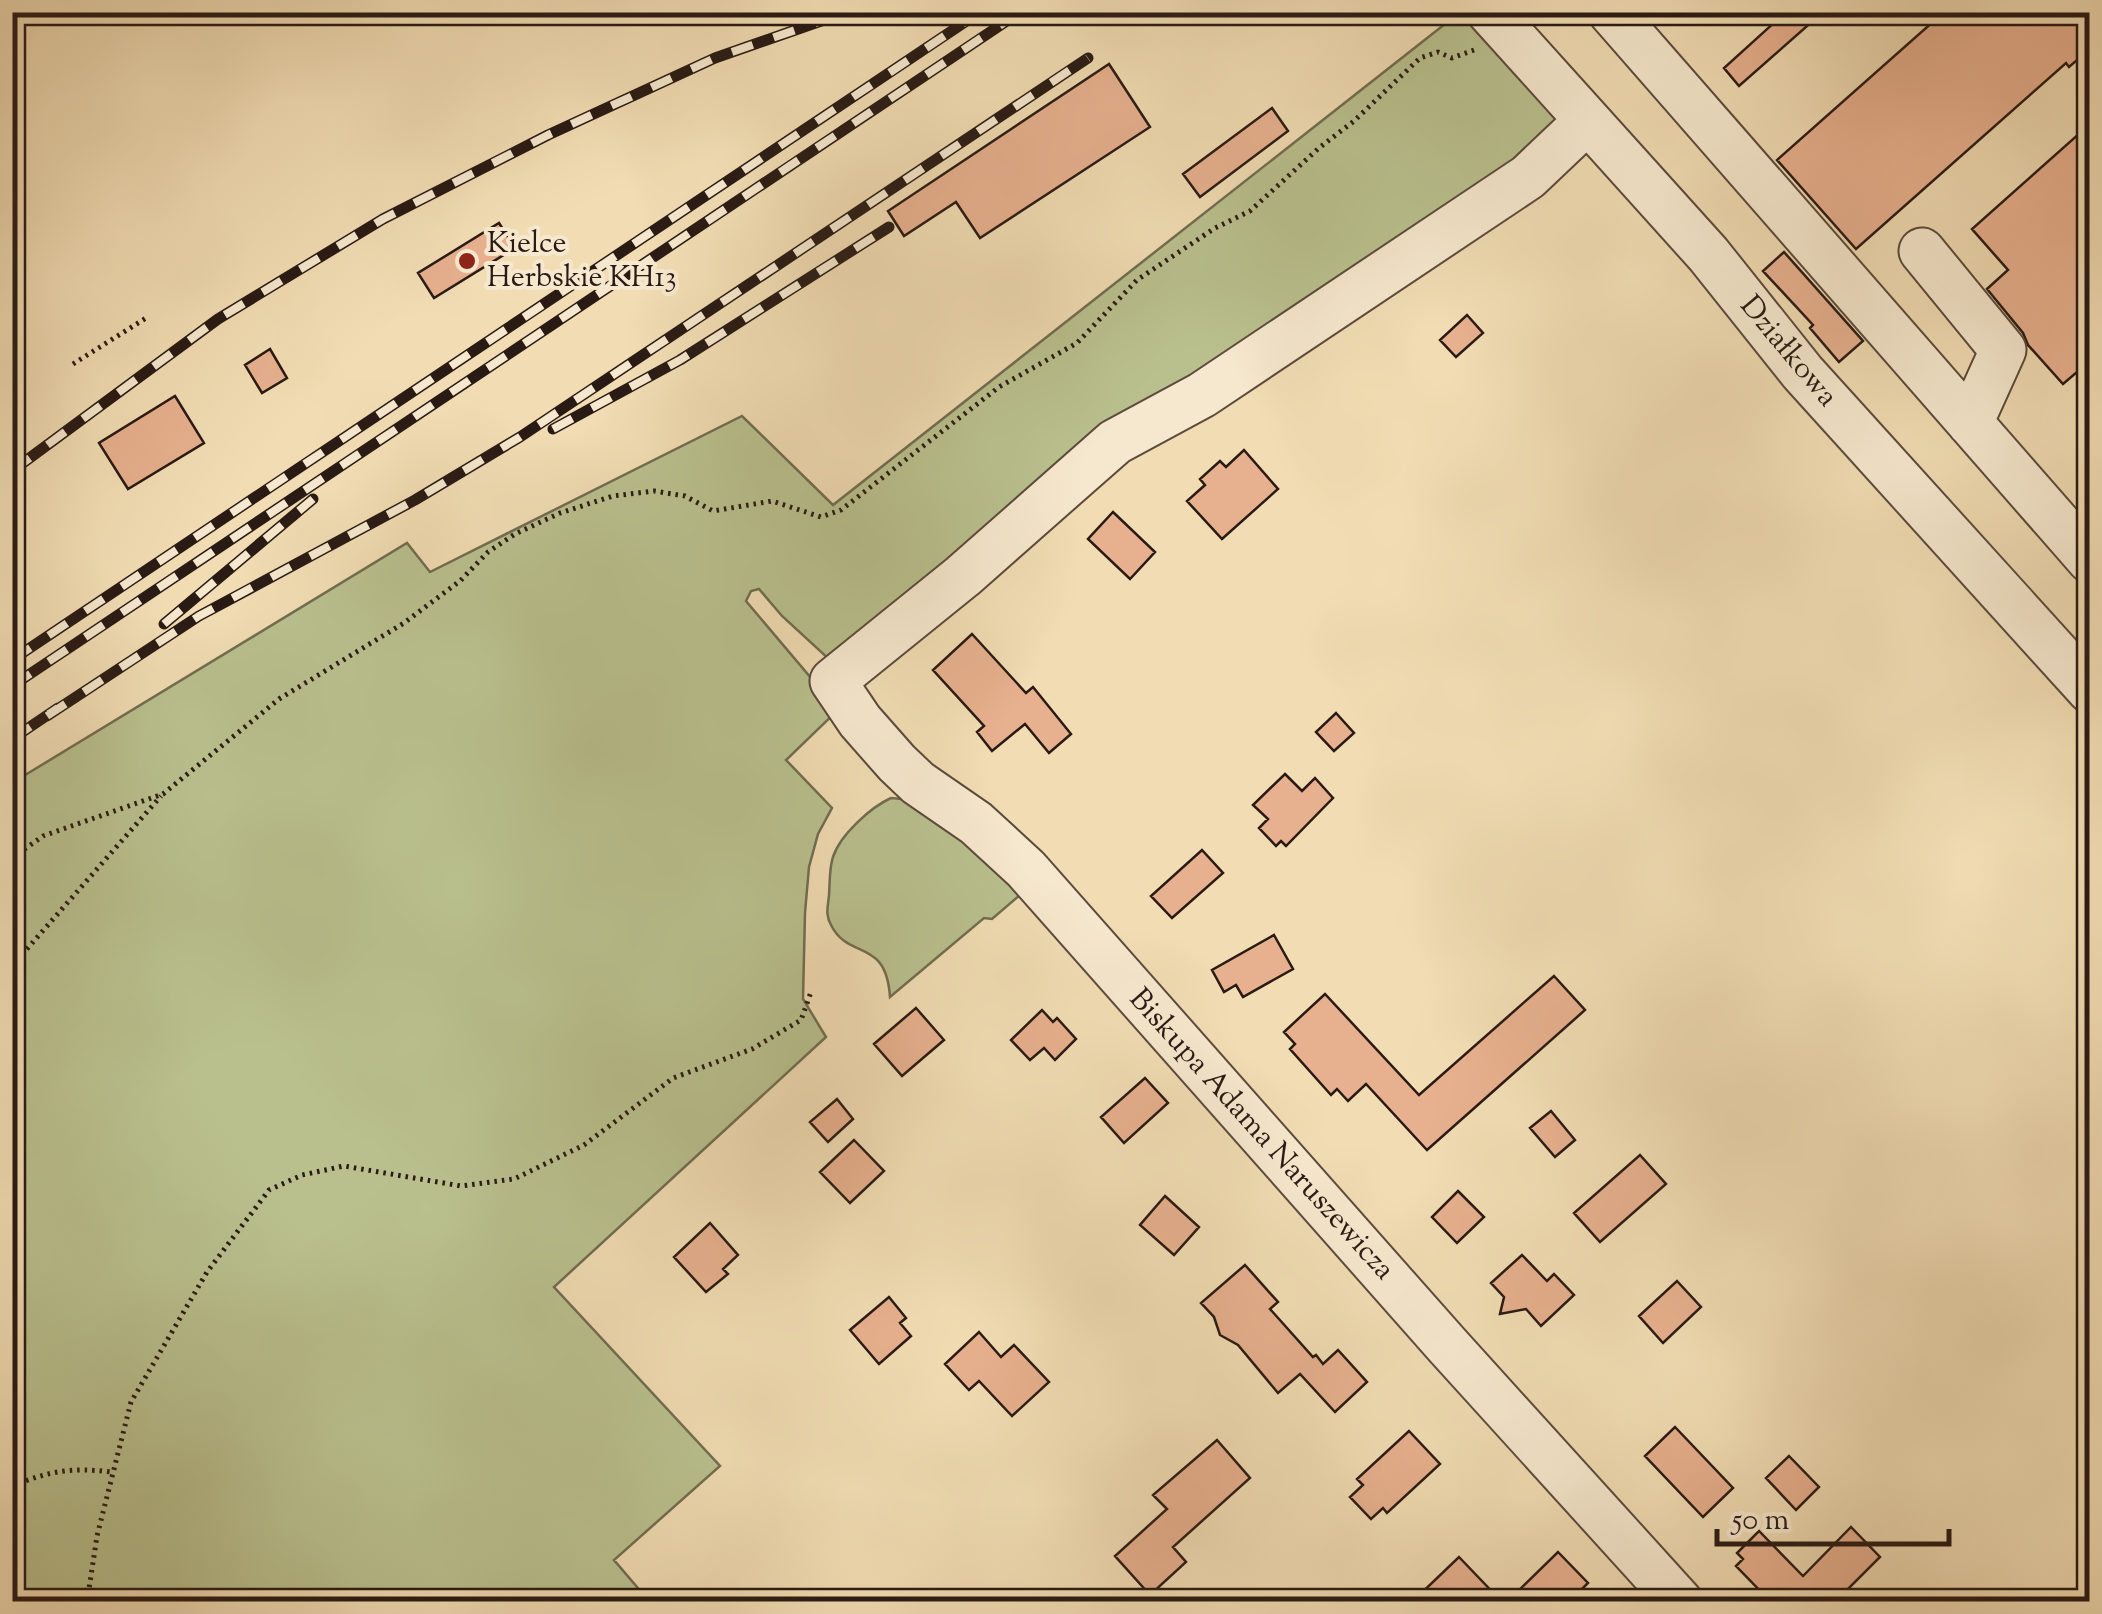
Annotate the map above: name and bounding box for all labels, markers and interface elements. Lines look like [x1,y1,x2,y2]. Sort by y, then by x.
place label: Kielce Herbskie KH13 [487,223,677,300]
marker: Kielce Herbskie KH13 [456,250,478,272]
street label: Działkowa [1729,287,1848,417]
street label: Biskupa Adama Naruszewicza [1118,979,1404,1291]
scale bar [1717,1484,1950,1546]
text: 50 m [1730,1500,1790,1543]

